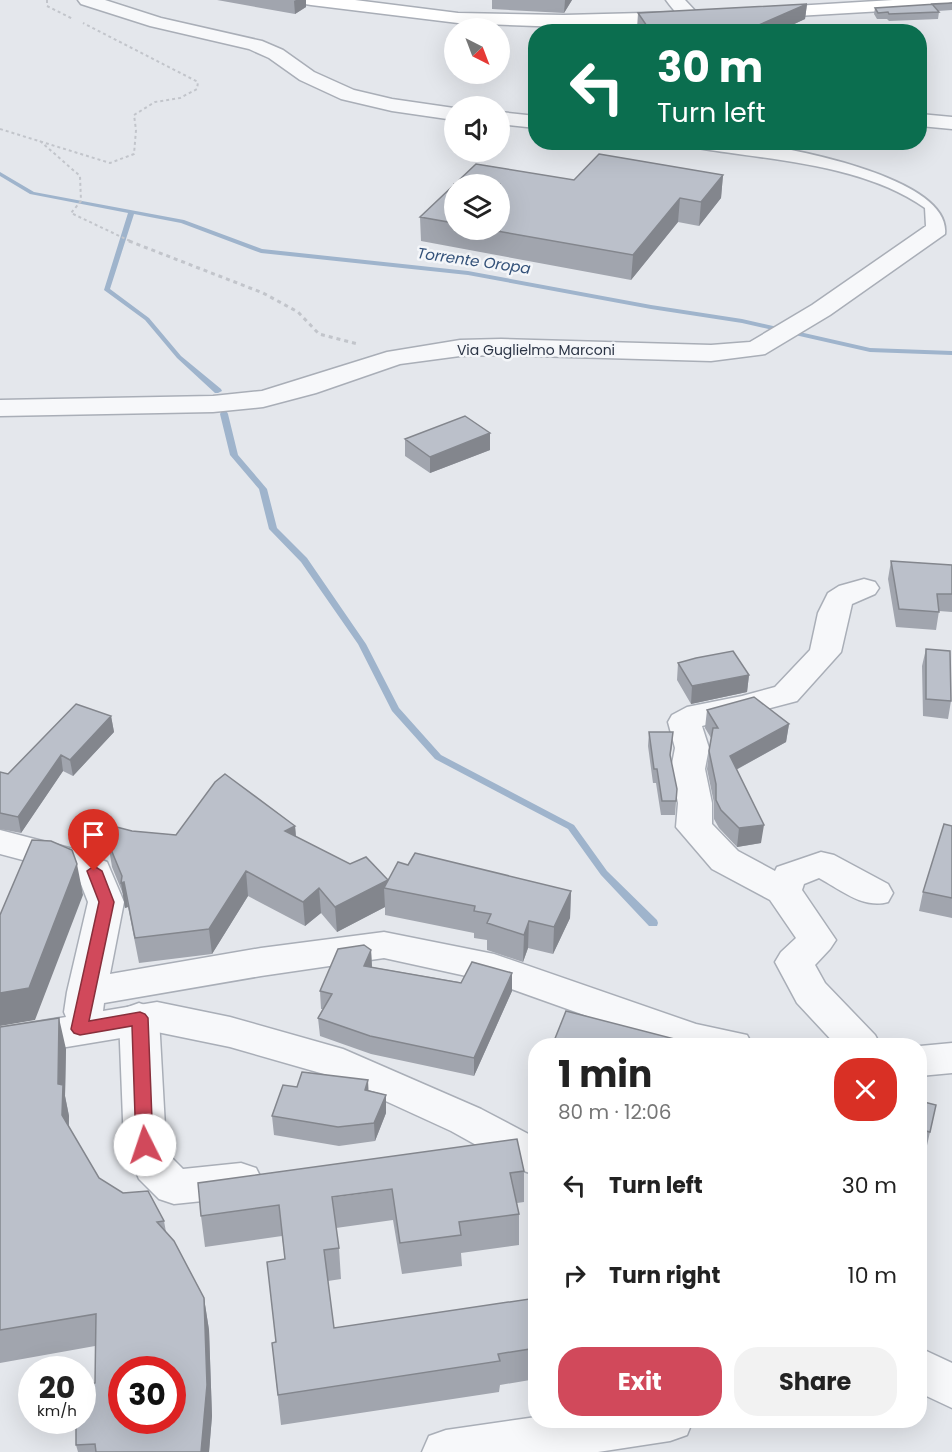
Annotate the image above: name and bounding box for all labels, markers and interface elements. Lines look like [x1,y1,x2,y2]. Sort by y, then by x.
north arrow [444,18,510,84]
map controls [444,18,510,240]
text: 30 m [657,38,763,97]
icon: left [558,48,636,126]
text: Turn left [657,94,766,131]
button: sound [444,96,510,162]
button: layers [444,174,510,240]
water label: Torrente Oropa [416,242,532,279]
street label: Via Guglielmo Marconi [457,340,615,360]
pin [68,809,119,871]
icon: arrive [77,818,110,851]
text: 1 min [558,1049,652,1100]
button: close [834,1058,897,1121]
text: 80 m · 12:06 [558,1098,671,1126]
position arrow [113,1113,177,1177]
icon: left [558,1169,591,1202]
text: Turn left [609,1170,703,1201]
text: 30 m [842,1170,897,1201]
icon: right [558,1259,591,1292]
text: Turn right [609,1260,720,1291]
text: 10 m [848,1260,897,1291]
button: Exit [558,1347,722,1416]
button: Share [734,1347,897,1416]
speed limit sign: 30 [108,1356,186,1434]
text: 20 [39,1366,75,1409]
text: km/h [37,1400,77,1421]

